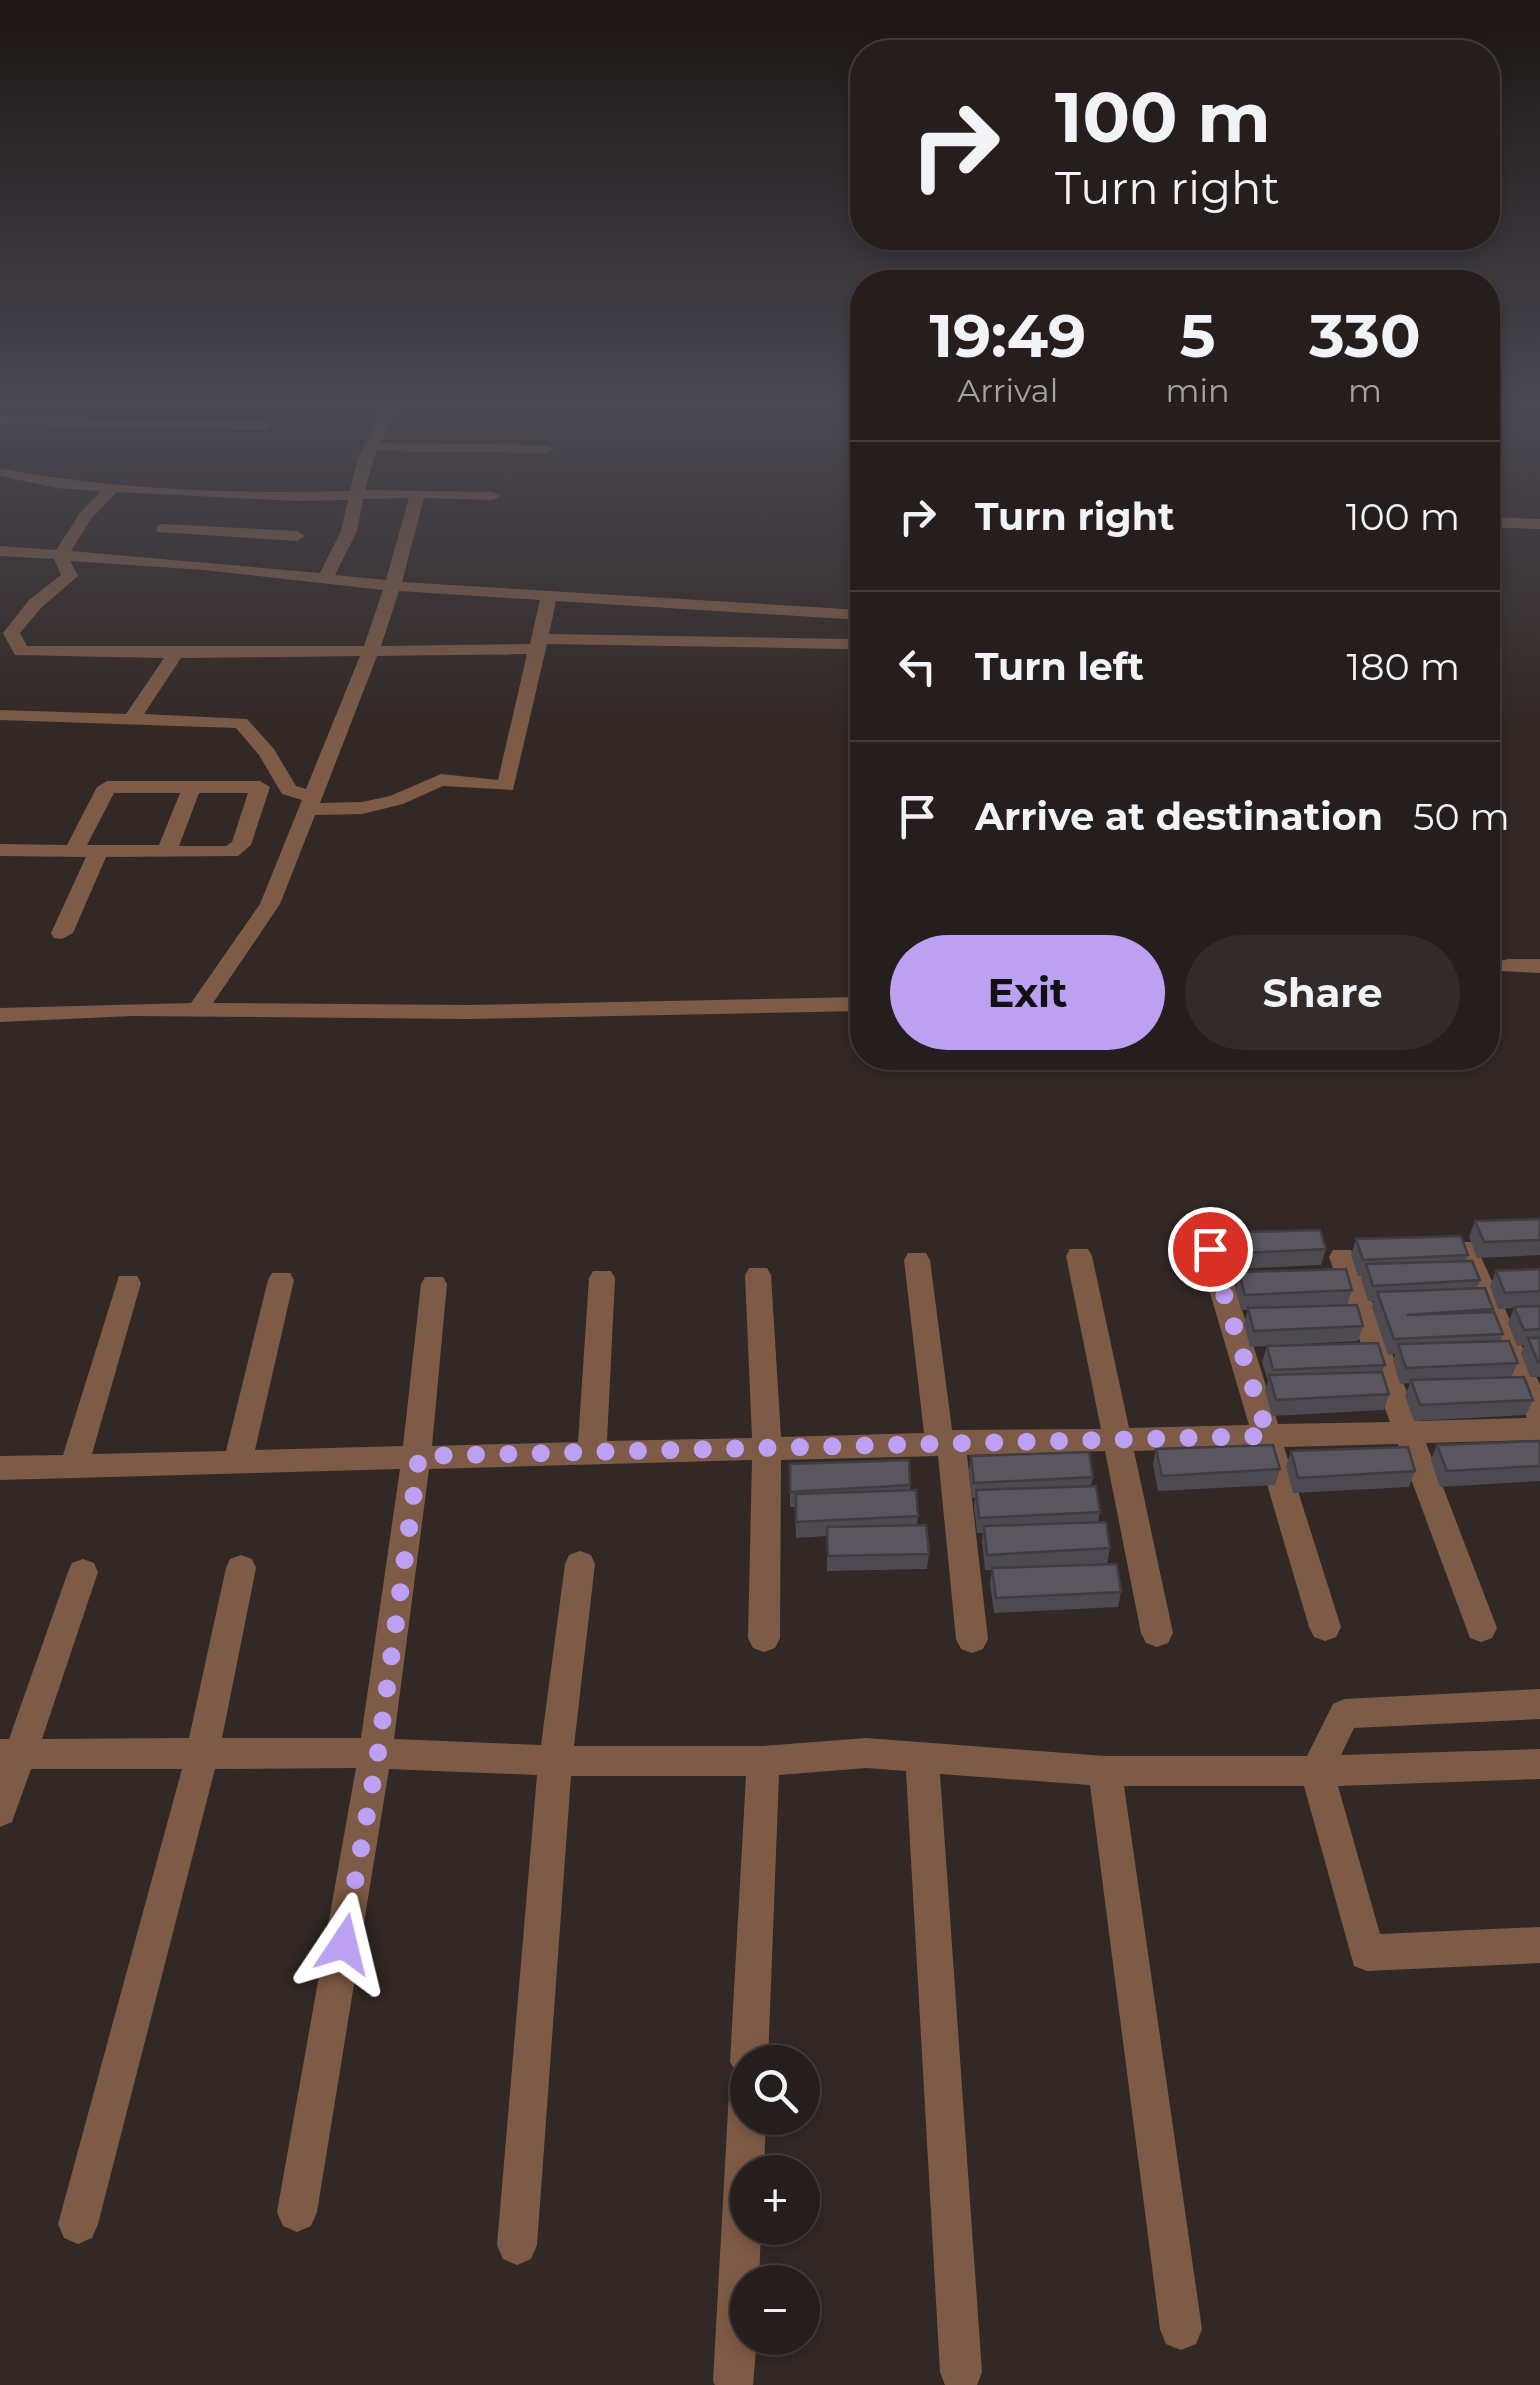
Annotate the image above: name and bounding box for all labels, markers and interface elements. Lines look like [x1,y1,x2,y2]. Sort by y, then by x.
text: 100 m [1055,74,1271,160]
icon: right [890,80,1020,210]
text: Turn right [1055,160,1280,215]
text: 19:49 [929,299,1086,372]
text: 5 [1180,299,1216,372]
text: 330 [1309,299,1421,372]
text: Arrival [957,371,1058,410]
text: min [1166,371,1230,410]
text: m [1348,371,1382,410]
icon: right [890,489,945,544]
text: Turn right [975,493,1174,540]
text: 100 m [1346,493,1460,540]
icon: left [890,639,945,694]
text: Turn left [975,643,1144,690]
text: 180 m [1347,643,1460,690]
icon: arrive [890,789,945,844]
text: Arrive at destination [975,793,1383,840]
text: 50 m [1413,793,1510,840]
button: Exit [890,935,1165,1050]
button: Share [1185,935,1460,1050]
pin [1168,1207,1253,1292]
icon: arrive [1183,1222,1238,1277]
position arrow [292,1892,396,1996]
map controls [730,2045,820,2355]
button: search [730,2045,820,2135]
button: + [730,2155,820,2245]
button: − [730,2265,820,2355]

